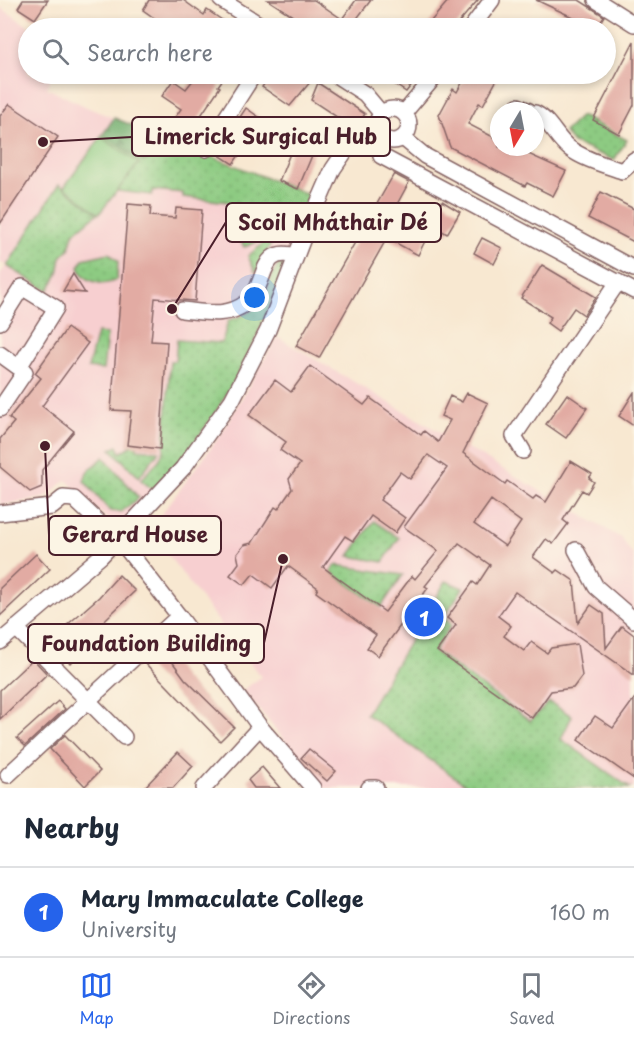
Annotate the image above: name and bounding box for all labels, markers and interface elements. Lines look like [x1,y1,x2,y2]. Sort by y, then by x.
search box [18,18,616,84]
icon: search [39,35,72,68]
text: Search here [87,35,213,68]
north arrow [490,102,544,156]
callout: Limerick Surgical Hub [132,117,390,156]
text: Limerick Surgical Hub [145,119,377,151]
callout: Scoil Mháthair Dé [226,203,441,242]
text: Scoil Mháthair Dé [238,205,428,237]
your location [240,283,269,312]
callout: Gerard House [49,516,221,555]
text: Gerard House [62,517,208,549]
pin: 1 [404,594,444,640]
callout: Foundation Building [28,624,264,663]
text: Foundation Building [41,626,251,658]
text: Nearby [24,808,119,847]
text: Mary Immaculate College [81,881,364,914]
text: 1 [39,897,48,927]
text: 160 m [550,897,610,927]
text: University [81,914,177,944]
tab: Map [79,969,114,1029]
tab: Directions [272,969,350,1029]
tab: Saved [509,969,555,1029]

